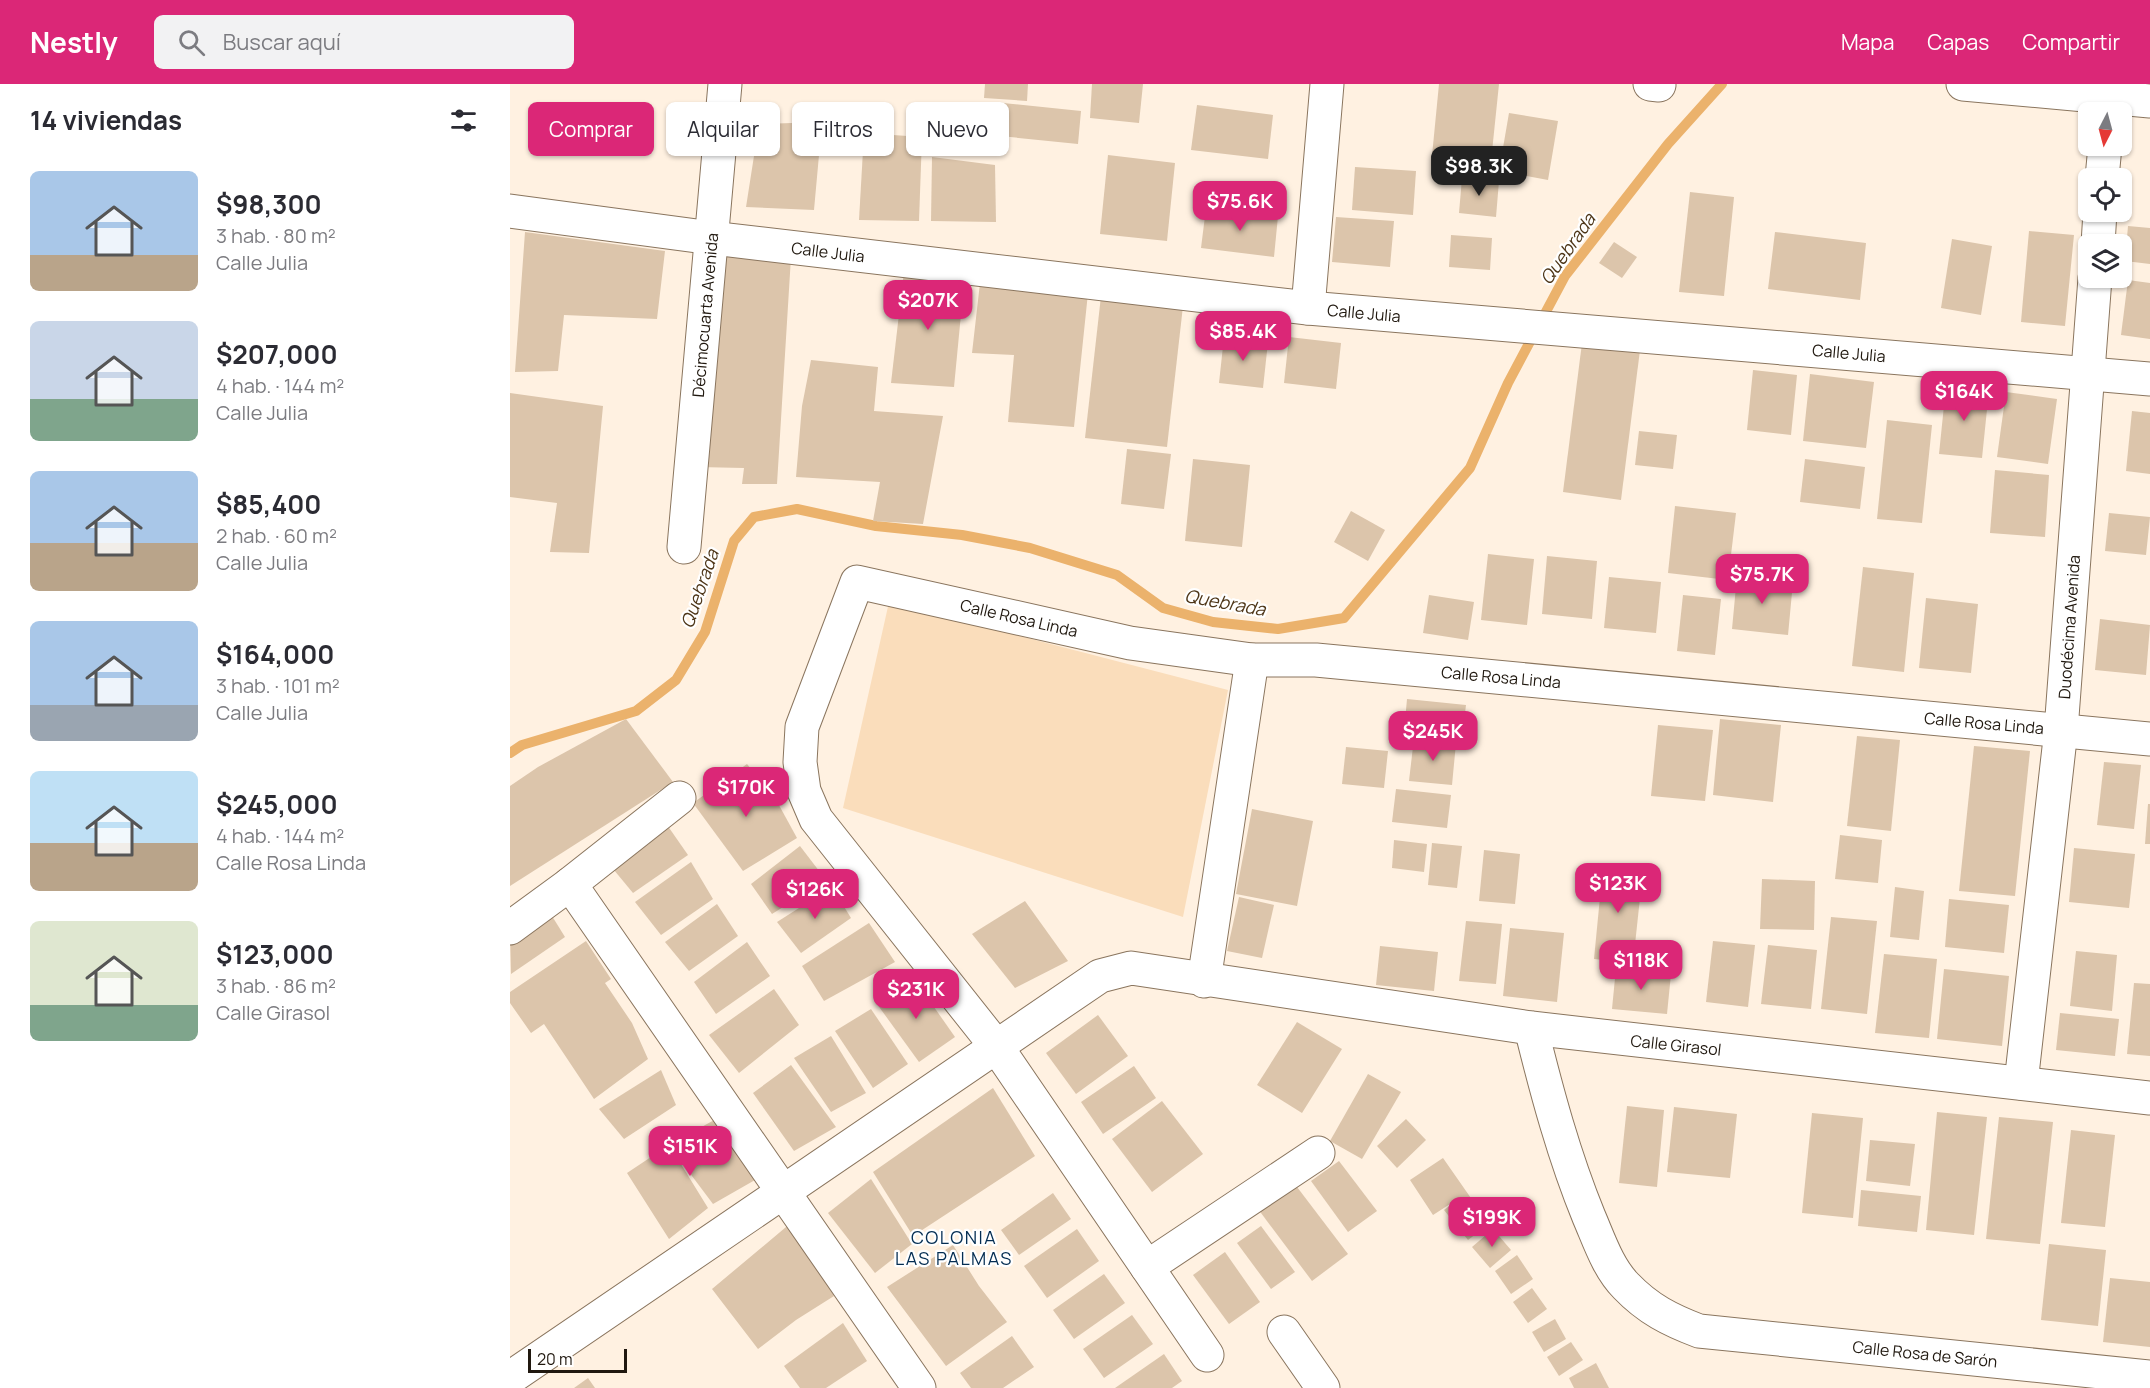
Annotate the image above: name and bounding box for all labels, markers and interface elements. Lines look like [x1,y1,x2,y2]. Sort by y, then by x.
search box [154,15,574,69]
text: Nestly [30,23,118,61]
icon: search [175,26,208,59]
text: Buscar aquí [223,27,341,57]
text: Mapa [1841,28,1894,56]
text: Capas [1927,28,1989,56]
text: Compartir [2022,28,2120,56]
text: 14 viviendas [30,102,182,138]
chip: Comprar [528,102,654,156]
chip: Alquilar [666,102,780,156]
chip: Filtros [792,102,894,156]
chip: Nuevo [906,102,1009,156]
north arrow [2078,102,2132,156]
map controls [2078,102,2132,288]
icon: filters [447,104,480,137]
pin: $98.3K [1430,146,1528,197]
text: $98.3K [1445,152,1513,179]
button: locate [2078,168,2132,222]
pin: $75.6K [1191,181,1289,232]
text: $98,300 [216,186,322,222]
text: $75.6K [1207,187,1273,214]
icon: home [78,195,150,267]
water label: Quebrada [1534,207,1601,289]
text: 3 hab. · 80 m² [216,222,336,249]
street label: Décimocuarta Avenida [687,232,723,398]
button: layers [2078,234,2132,288]
street label: Calle Julia [790,237,866,267]
text: Calle Julia [216,249,308,276]
pin: $207K [886,280,970,331]
text: $207K [897,286,959,313]
street label: Calle Julia [1326,299,1402,327]
pin: $85.4K [1194,311,1292,362]
text: $85.4K [1209,317,1277,344]
text: $207,000 [216,336,338,372]
street label: Calle Julia [1811,339,1887,367]
icon: home [78,345,150,417]
pin: $164K [1922,371,2006,422]
text: 4 hab. · 144 m² [216,372,344,399]
text: $164K [1935,377,1993,404]
text: Calle Julia [216,399,308,426]
text: $85,400 [216,486,321,522]
icon: home [78,495,150,567]
text: 2 hab. · 60 m² [216,522,337,549]
water label: Quebrada [674,545,724,631]
text: Calle Julia [216,549,308,576]
pin: $75.7K [1713,554,1811,605]
street label: Duodécima Avenida [2053,554,2085,700]
text: $75.7K [1730,560,1794,587]
water label: Quebrada [1183,583,1268,621]
street label: Calle Rosa Linda [958,594,1080,642]
text: $164,000 [216,636,334,672]
icon: home [78,645,150,717]
street label: Calle Rosa Linda [1440,661,1562,693]
text: 3 hab. · 101 m² [216,672,340,699]
text: Calle Julia [216,699,308,726]
street label: Calle Rosa Linda [1923,707,2045,739]
pin: $245K [1391,711,1475,762]
text: $245K [1403,717,1463,744]
pin: $170K [704,767,788,818]
text: $170K [717,773,775,800]
text: $245,000 [216,786,338,822]
icon: home [78,795,150,867]
text: 4 hab. · 144 m² [216,822,344,849]
text: Calle Rosa Linda [216,849,366,876]
pin: $123K [1576,863,1660,914]
pin: $126K [773,869,857,920]
text: $123K [1589,869,1647,896]
text: $126K [786,875,844,902]
text: $123,000 [216,936,334,972]
pin: $118K [1599,940,1683,991]
icon: home [78,945,150,1017]
text: $118K [1613,946,1669,973]
pin: $231K [874,969,958,1020]
text: 3 hab. · 86 m² [216,972,336,999]
text: $231K [887,975,945,1002]
text: Calle Girasol [216,999,330,1026]
street label: Calle Girasol [1629,1029,1723,1061]
pin: $151K [648,1126,732,1177]
text: $151K [663,1132,717,1159]
pin: $199K [1450,1197,1534,1248]
text: $199K [1462,1203,1522,1230]
district label: COLONIA LAS PALMAS [895,1225,1013,1270]
street label: Calle Rosa de Sarón [1851,1335,1999,1373]
scale bar [528,1346,627,1374]
text: 20 m [537,1348,573,1370]

